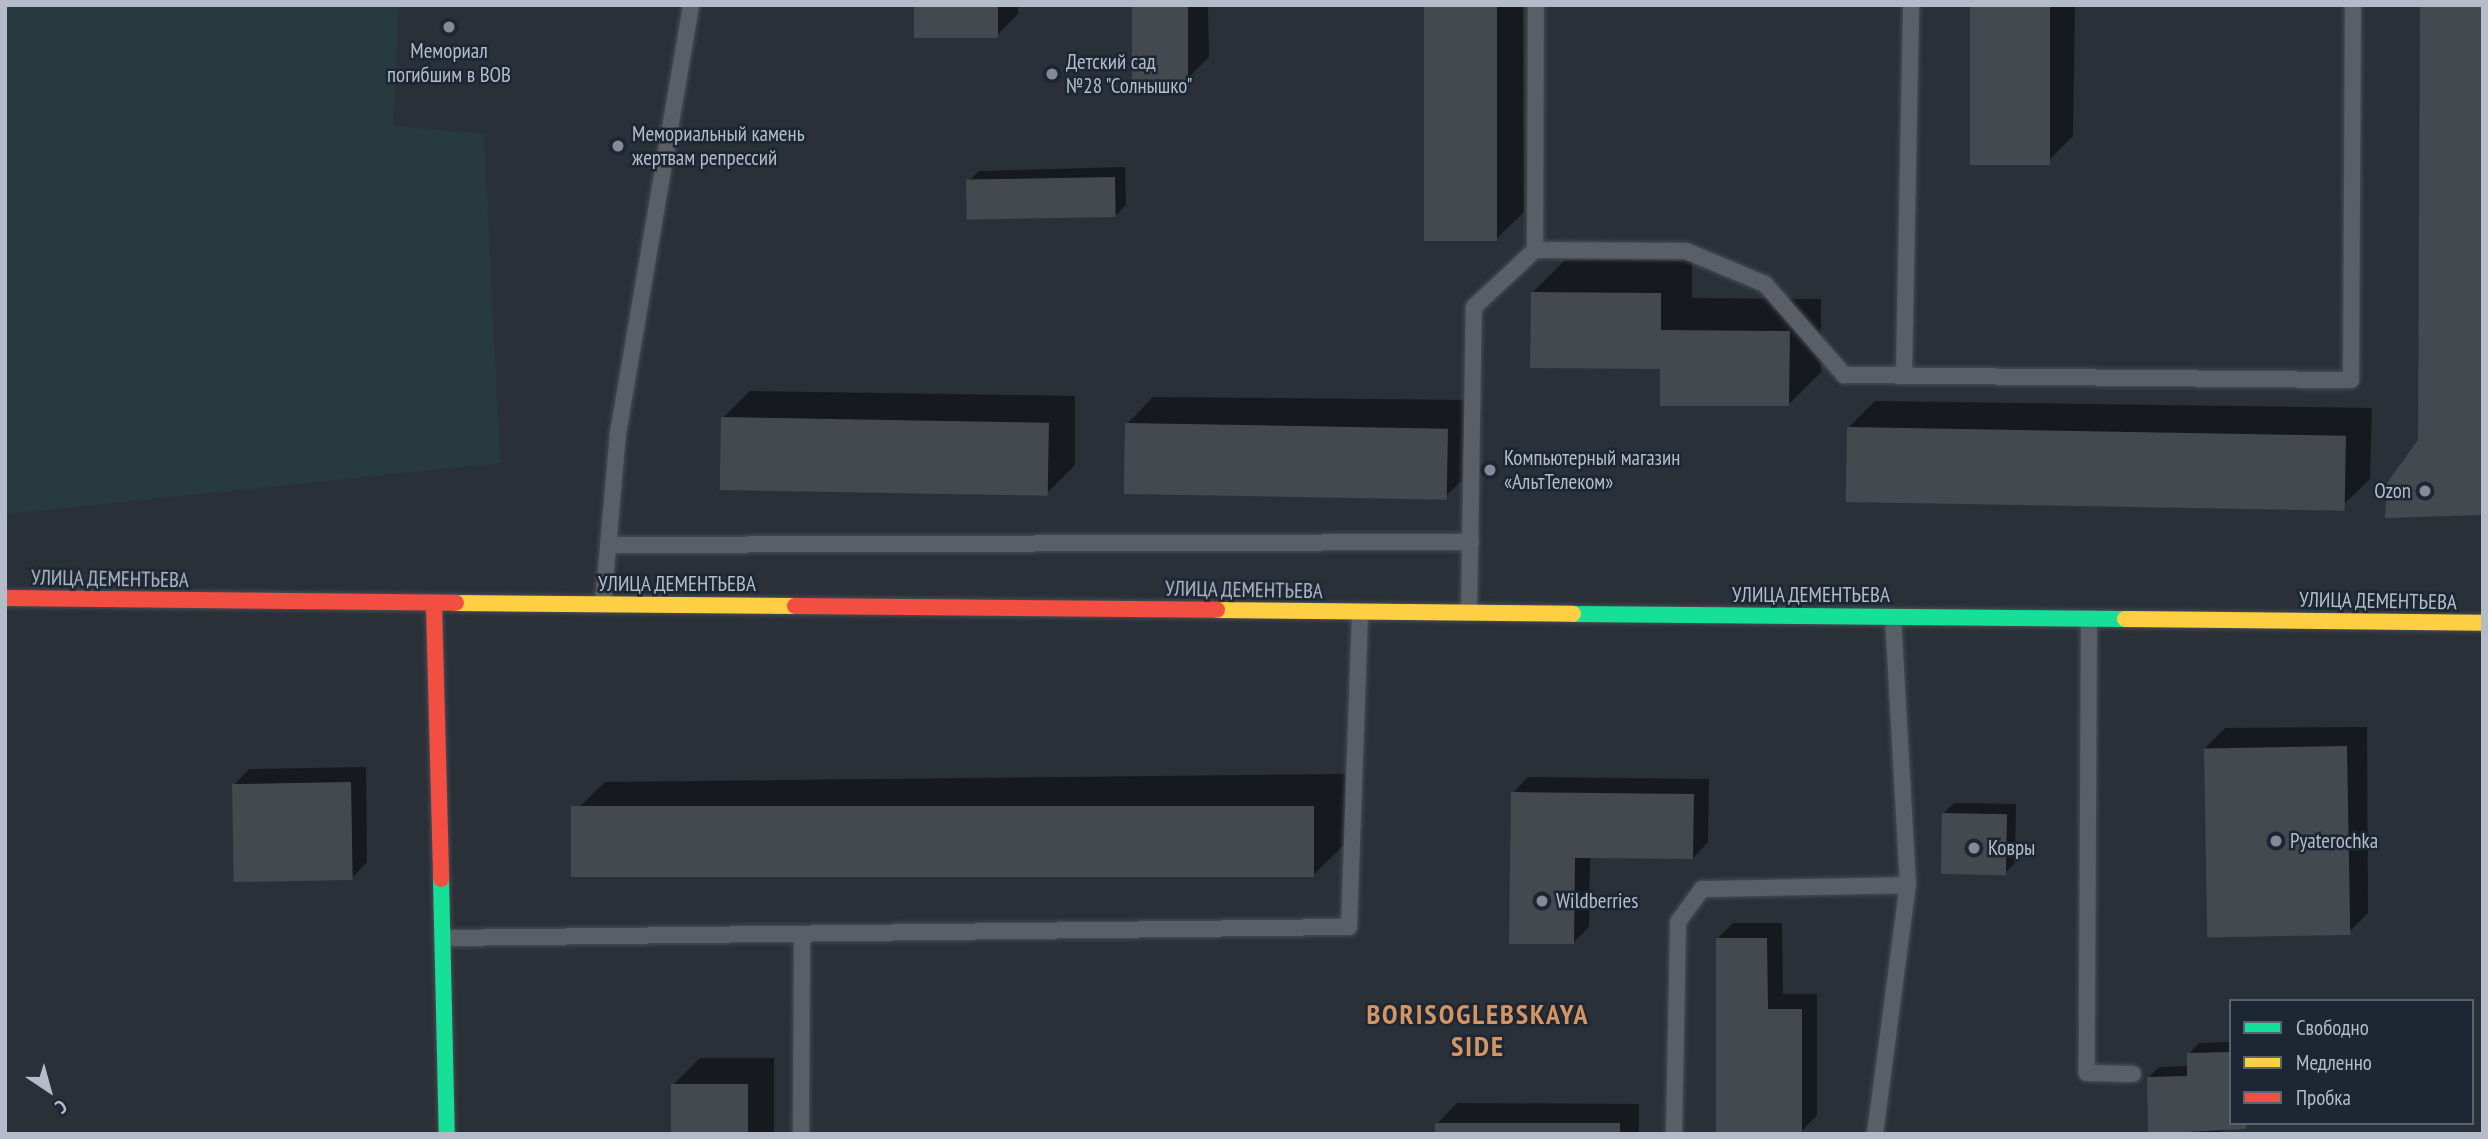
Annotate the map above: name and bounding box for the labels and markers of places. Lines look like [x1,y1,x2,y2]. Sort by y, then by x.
marker: Мемориал погибшим в ВОВ [441,19,457,35]
place label: Мемориал погибшим в ВОВ [387,38,511,88]
place label: Детский сад №28 "Солнышко" [1066,49,1194,99]
marker: Детский сад №28 "Солнышко" [1044,66,1060,82]
place label: Мемориальный камень жертвам репрессий [632,121,805,171]
marker: Мемориальный камень жертвам репрессий [610,138,626,154]
place label: Компьютерный магазин «АльтТелеком» [1504,445,1680,495]
marker: Компьютерный магазин «АльтТелеком» [1482,462,1498,478]
place label: Ozon [2374,478,2411,504]
marker: Ozon [2417,483,2433,499]
place label: Pyaterochka [2290,828,2378,854]
marker: Pyaterochka [2268,833,2284,849]
place label: Ковры [1988,835,2035,861]
marker: Ковры [1966,840,1982,856]
place label: Wildberries [1556,888,1638,914]
marker: Wildberries [1534,893,1550,909]

